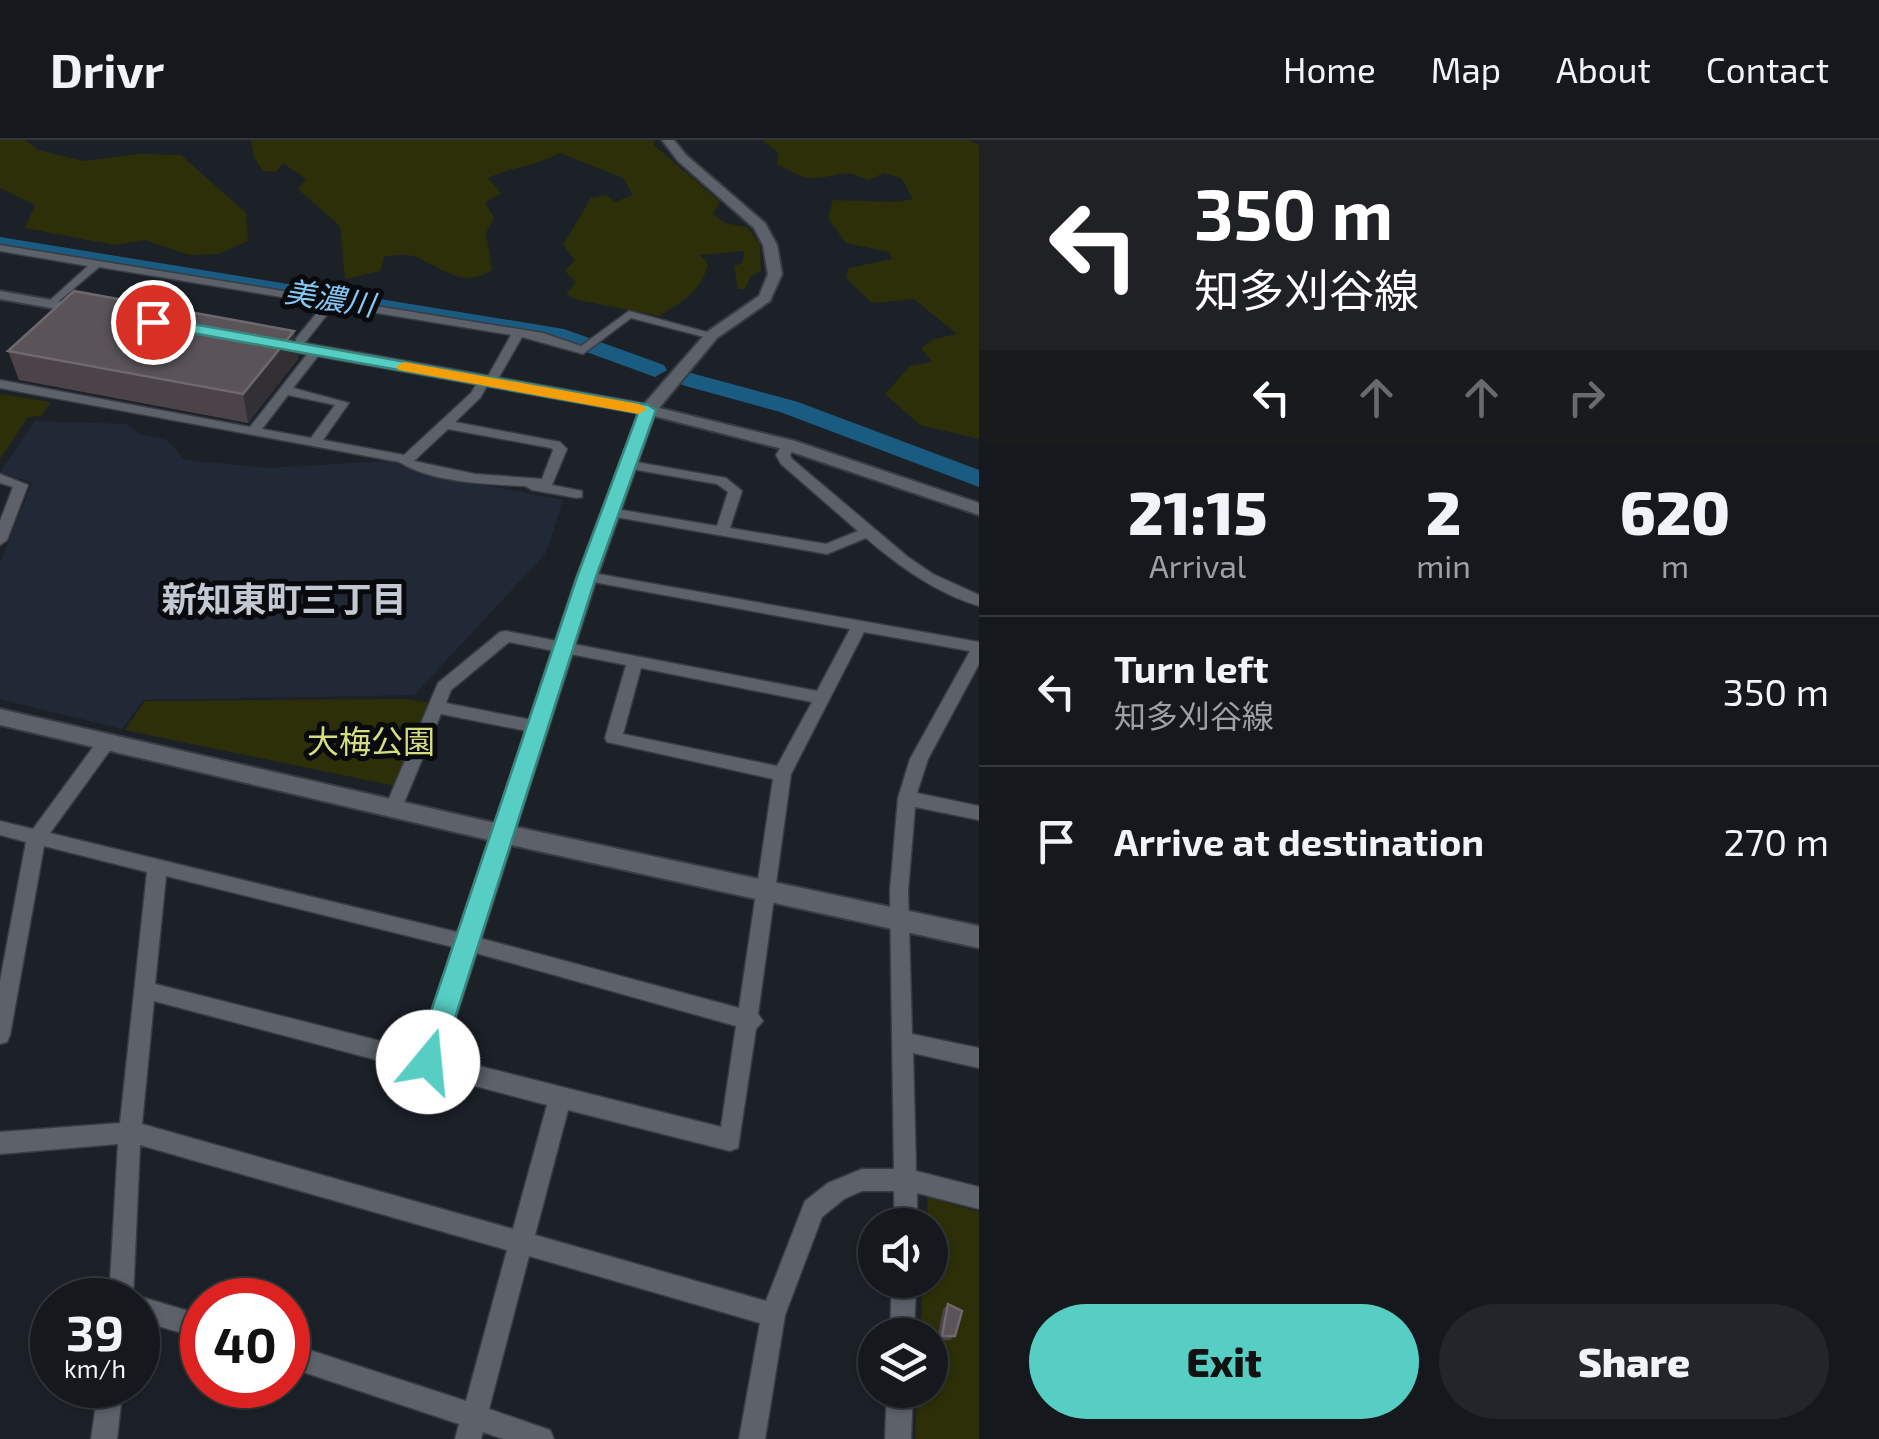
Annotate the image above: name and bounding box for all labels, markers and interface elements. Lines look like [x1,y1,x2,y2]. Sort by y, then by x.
text: Drivr [50,40,164,98]
text: Home [1283,48,1376,90]
text: Map [1431,48,1501,90]
text: About [1556,48,1651,90]
text: Contact [1706,48,1829,90]
text: 350 m [1194,170,1393,254]
icon: left [1029,180,1159,310]
text: 知多刈谷線 [1194,262,1419,316]
water label: 美濃川 [283,272,380,322]
pin [111,280,196,365]
icon: arrive [126,295,181,350]
icon: left [1244,370,1299,425]
icon: ahead [1349,370,1404,425]
icon: ahead [1454,370,1509,425]
icon: right [1559,370,1614,425]
text: 21:15 [1128,475,1267,547]
text: 2 [1426,475,1461,547]
text: 620 [1620,475,1730,547]
text: Arrival [1149,546,1246,584]
text: min [1416,546,1471,584]
text: m [1661,546,1689,584]
district label: 新知東町三丁目 [161,577,407,619]
text: Turn left [1114,645,1269,691]
icon: left [1029,664,1084,719]
text: 350 m [1723,668,1829,714]
text: 知多刈谷線 [1114,696,1274,734]
park label: 大梅公園 [307,721,435,759]
icon: arrive [1029,814,1084,869]
text: Arrive at destination [1114,818,1484,864]
text: 270 m [1724,818,1829,864]
position arrow [376,1010,480,1114]
map controls [858,1208,948,1408]
button: sound [858,1208,948,1298]
speed limit sign: 40 [180,1278,310,1408]
text: 39 [66,1301,124,1361]
button: Exit [1029,1304,1419,1419]
button: Share [1439,1304,1829,1419]
button: layers [858,1318,948,1408]
text: km/h [64,1353,126,1383]

